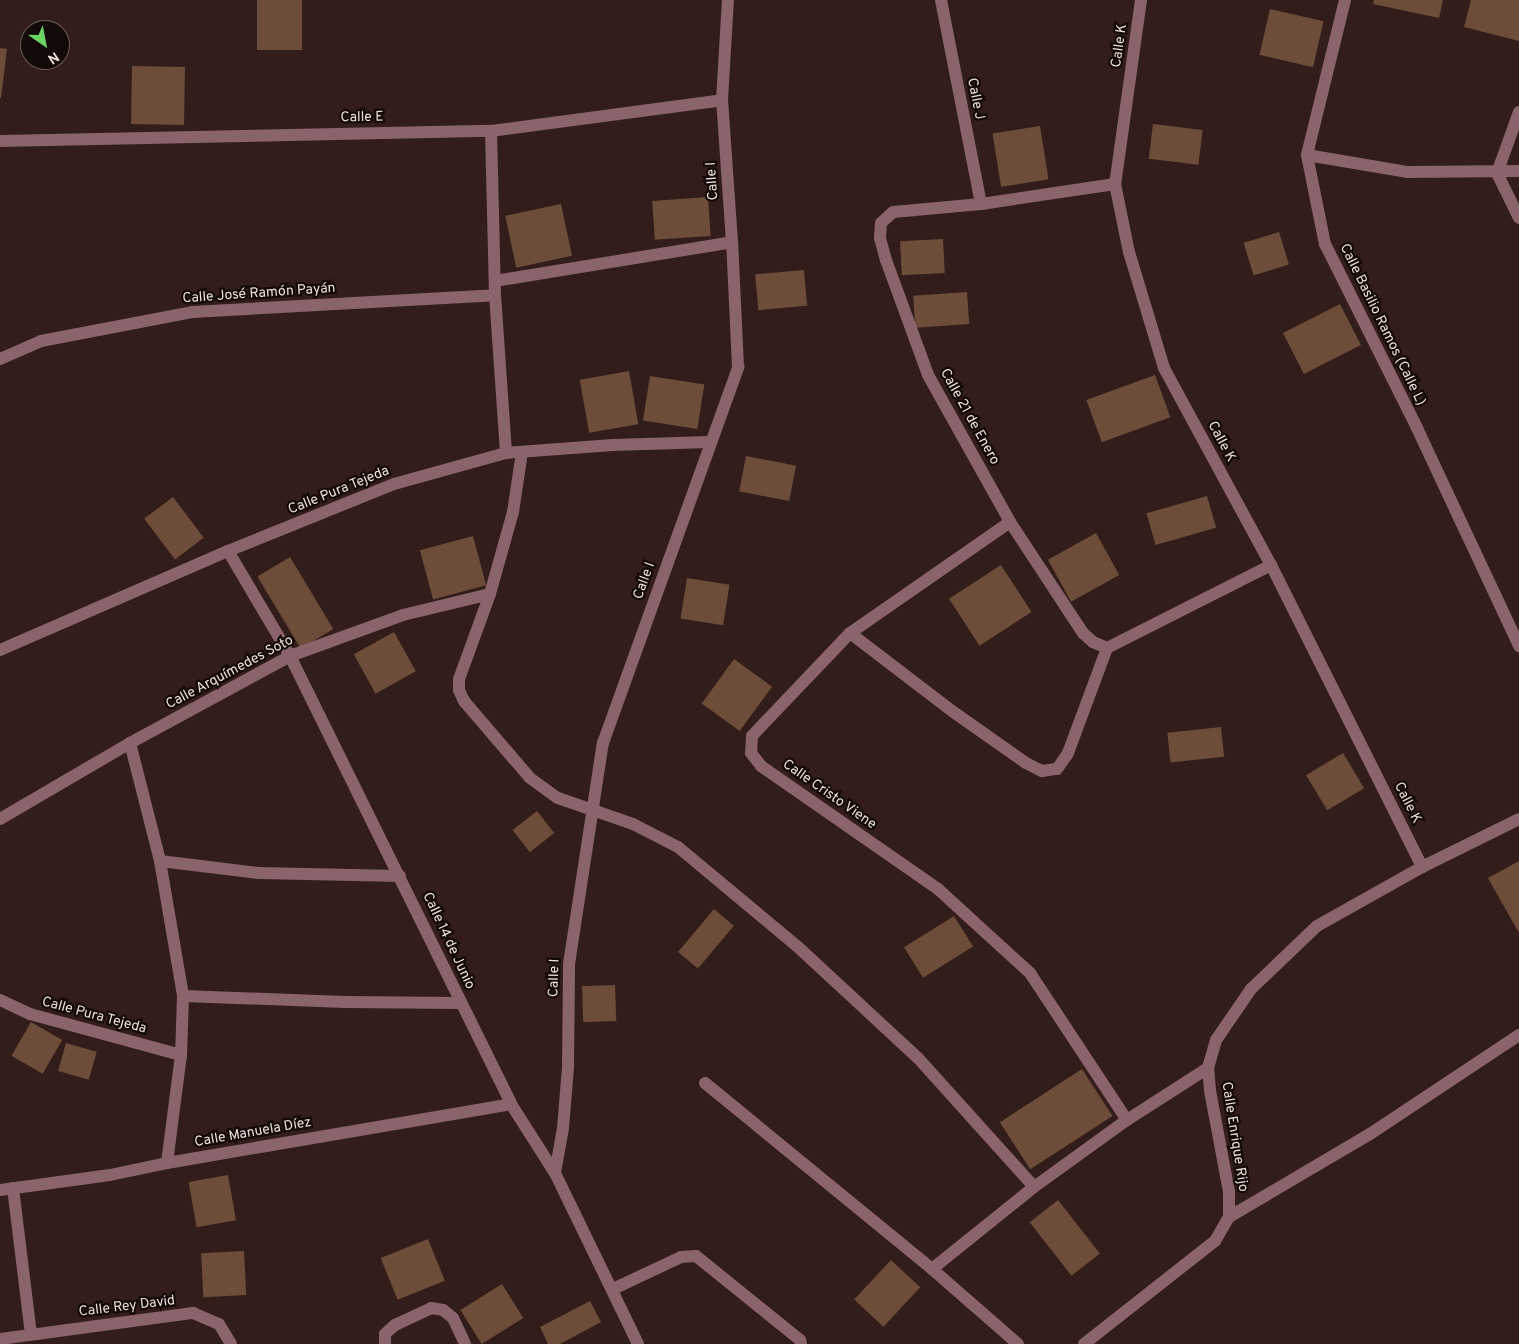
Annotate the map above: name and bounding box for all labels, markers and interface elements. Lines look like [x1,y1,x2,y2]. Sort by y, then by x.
north arrow [20,20,70,70]
street label: Calle K [1109,23,1131,69]
text: N [44,47,62,67]
street label: Calle J [963,77,987,121]
street label: Calle E [340,109,384,127]
street label: Calle I [703,161,723,201]
street label: Calle Basilio Ramos (Calle L) [1335,241,1429,409]
street label: Calle José Ramón Payán [182,280,336,308]
street label: Calle 21 de Enero [936,366,1002,468]
street label: Calle K [1203,419,1239,465]
street label: Calle Pura Tejeda [286,463,392,519]
street label: Calle I [631,560,659,602]
street label: Calle Arquímedes Soto [163,632,297,714]
street label: Calle Cristo Viene [779,756,879,834]
street label: Calle K [1390,780,1424,826]
street label: Calle 14 de Junio [418,890,478,992]
street label: Calle I [546,958,564,998]
street label: Calle Pura Tejeda [40,994,148,1038]
street label: Calle Enrique Rijo [1217,1081,1251,1193]
street label: Calle Manuela Díez [193,1114,313,1152]
street label: Calle Rey David [78,1293,176,1321]

